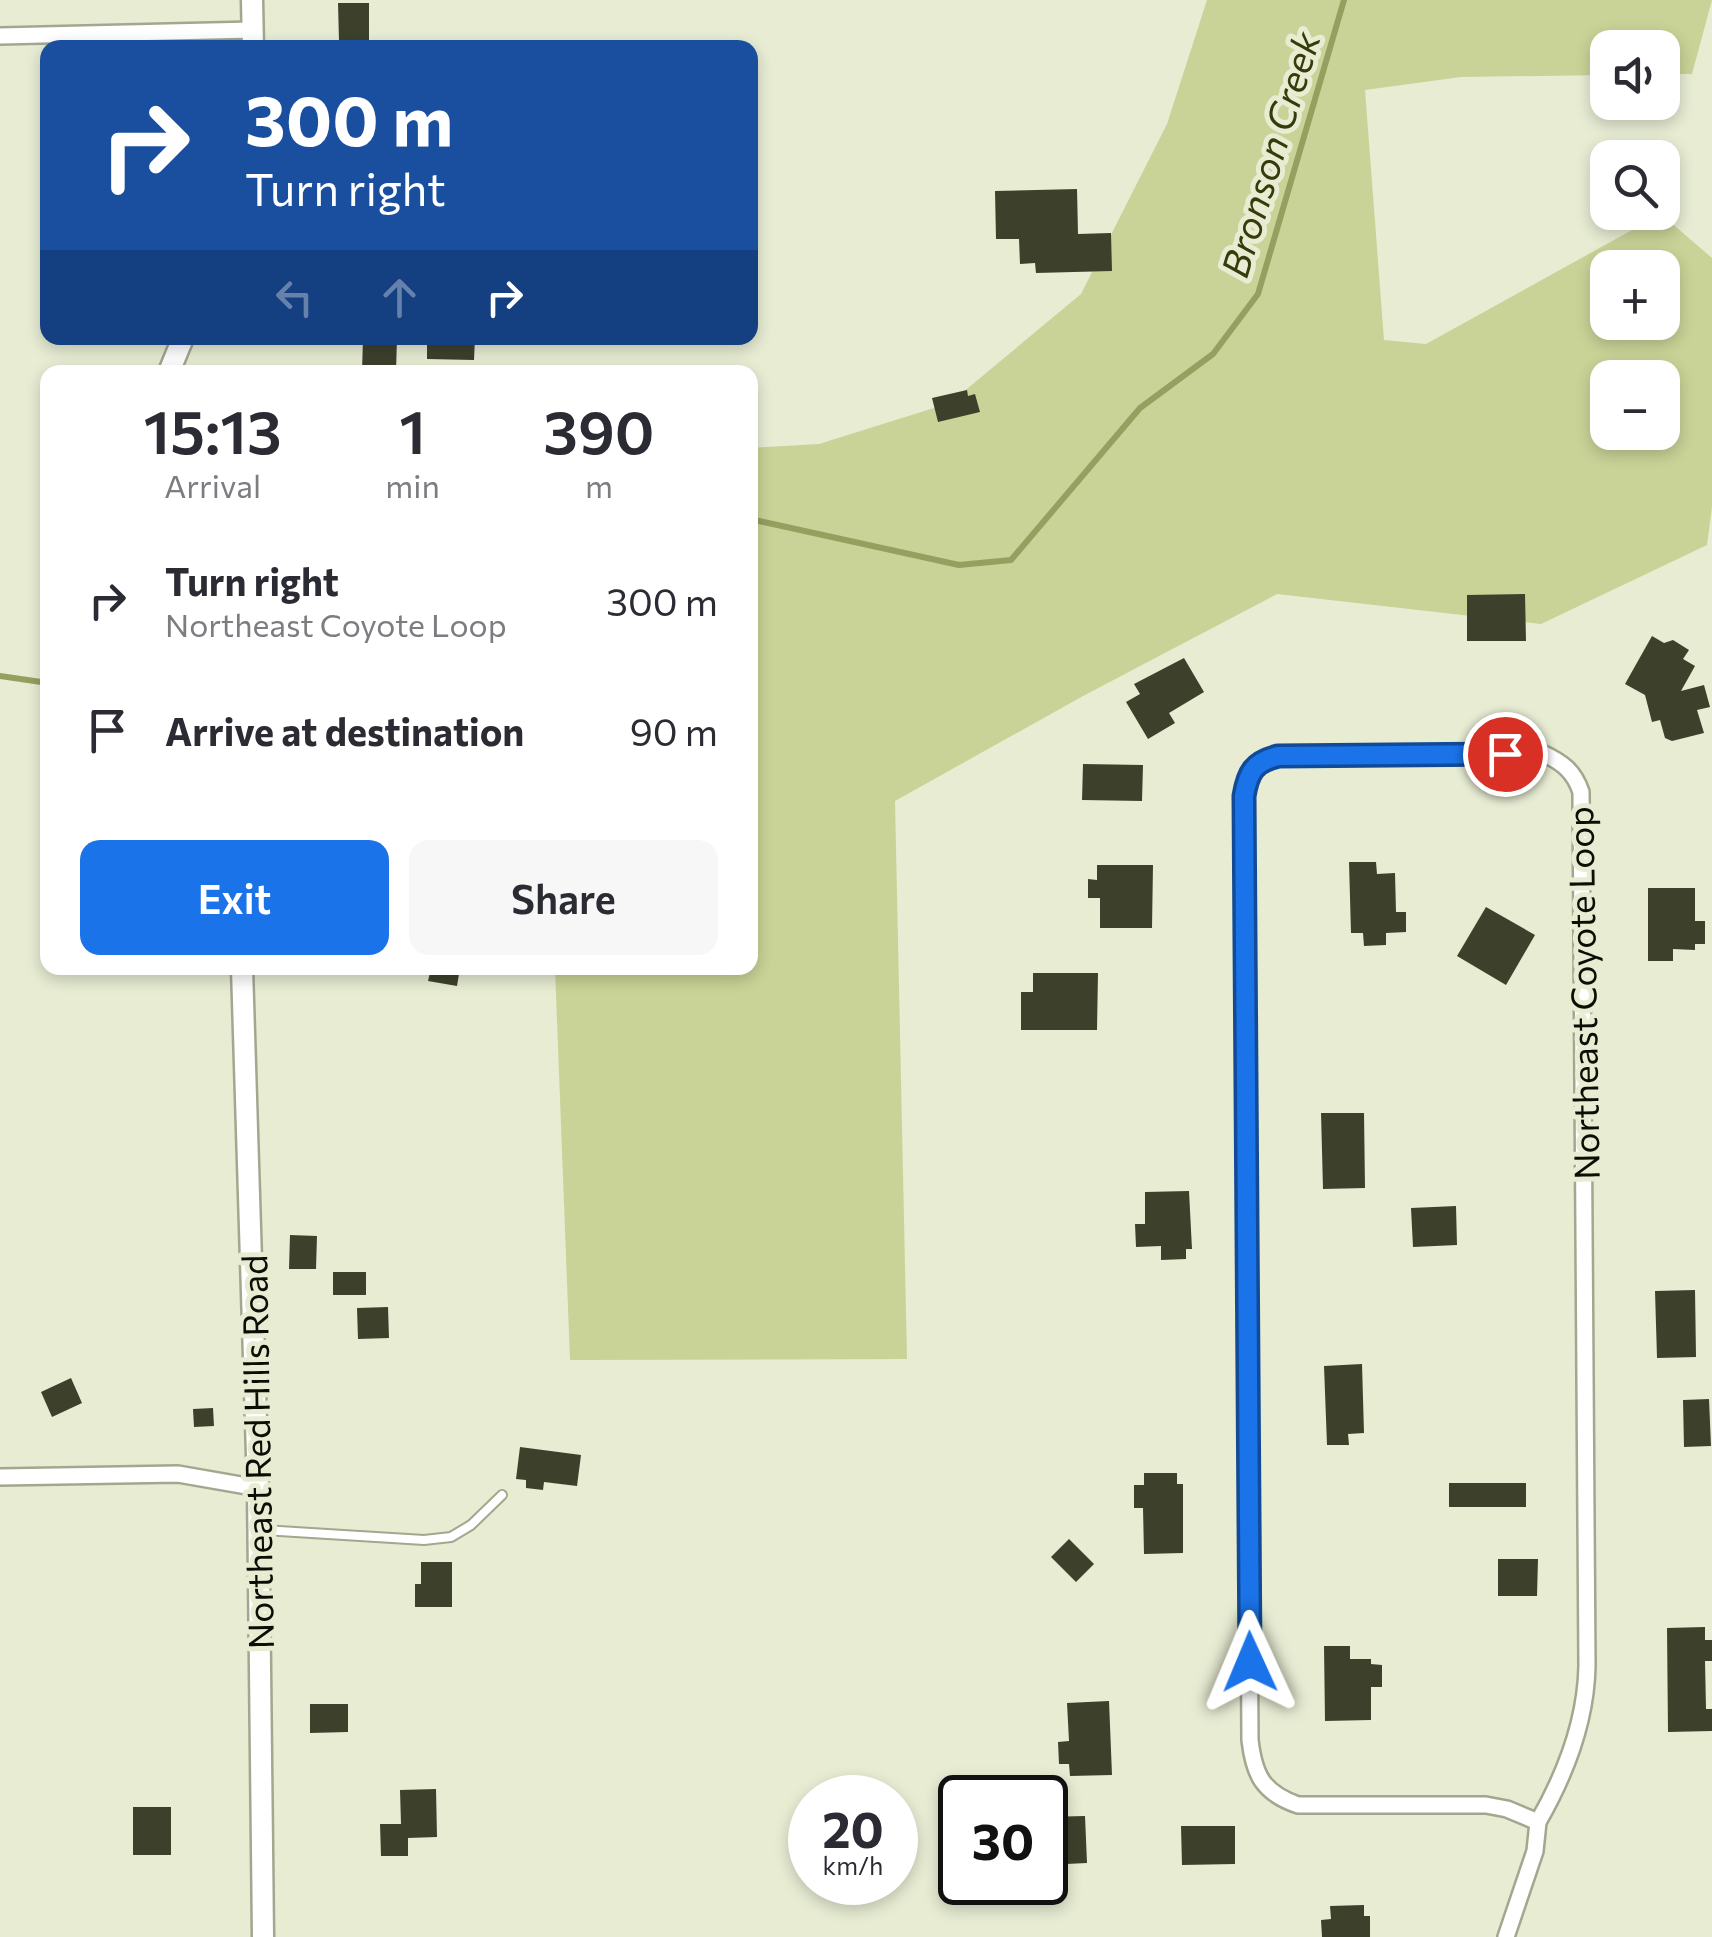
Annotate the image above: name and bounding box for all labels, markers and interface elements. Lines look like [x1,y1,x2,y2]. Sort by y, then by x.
water label: Bronson Creek [1209,24,1329,282]
map controls [1590,30,1680,450]
button: sound [1590,30,1680,120]
text: 300 m [245,75,453,160]
icon: right [80,80,210,210]
button: search [1590,140,1680,230]
text: Turn right [245,160,446,215]
button: + [1590,250,1680,340]
icon: left [267,270,322,325]
icon: ahead [372,270,427,325]
icon: right [477,270,532,325]
button: − [1590,360,1680,450]
text: 15:13 [144,393,282,466]
text: 1 [399,393,426,466]
text: 390 [543,393,654,466]
text: Arrival [164,465,261,505]
text: min [385,465,440,505]
text: m [585,465,613,505]
text: Turn right [165,557,339,604]
icon: right [80,573,135,628]
text: 300 m [606,577,718,624]
text: Northeast Coyote Loop [165,604,507,644]
icon: arrive [80,703,135,758]
text: Arrive at destination [165,707,524,754]
text: 90 m [630,707,718,754]
pin [1463,712,1548,797]
icon: arrive [1478,727,1533,782]
street label: Northeast Coyote Loop [1557,806,1607,1180]
button: Exit [80,840,389,955]
button: Share [409,840,718,955]
street label: Northeast Red Hills Road [231,1254,281,1650]
position arrow [1198,1610,1302,1714]
speed limit sign: 30 [938,1775,1068,1905]
text: 20 [822,1797,884,1858]
text: km/h [823,1850,883,1880]

